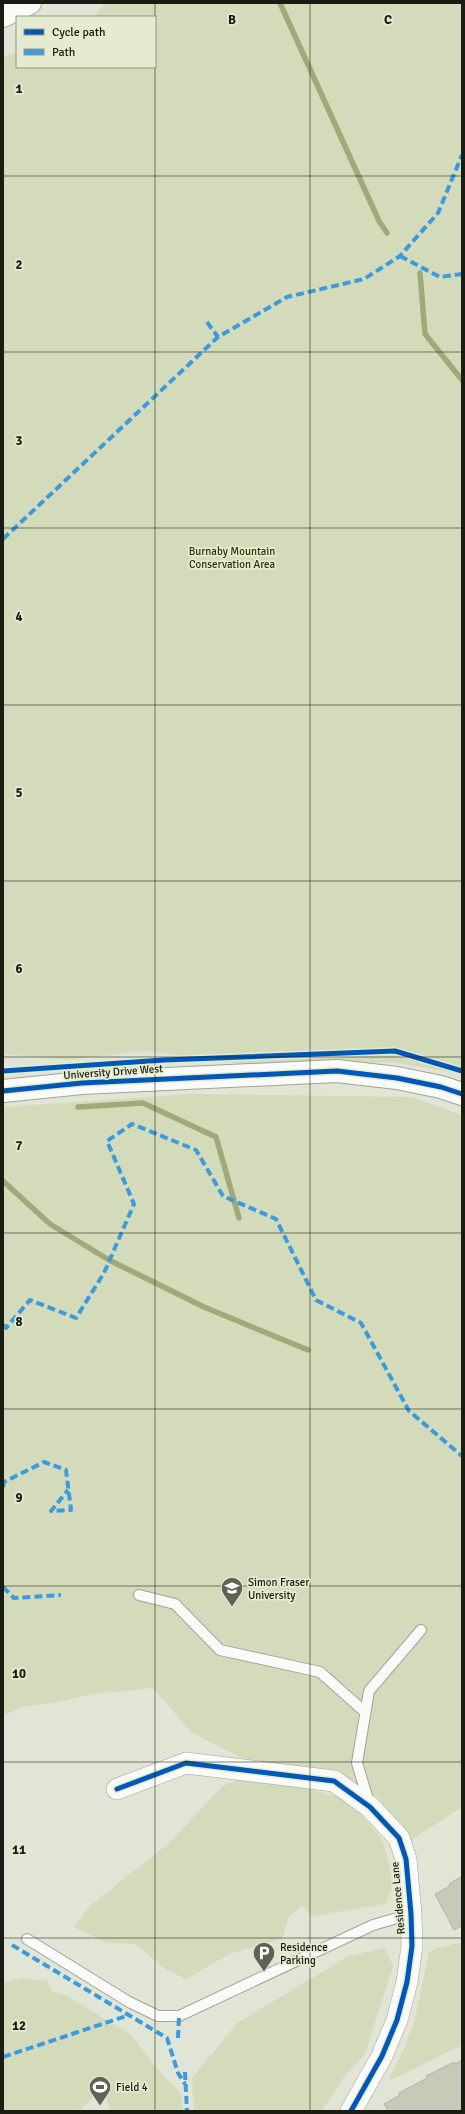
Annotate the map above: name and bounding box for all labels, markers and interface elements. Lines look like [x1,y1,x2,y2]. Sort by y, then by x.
text: B [228,12,236,28]
text: C [384,12,392,28]
legend [16,16,156,68]
text: Cycle path [52,25,105,40]
text: Path [52,45,75,60]
text: 1 [15,81,23,97]
text: 2 [15,257,23,273]
text: 3 [15,433,23,449]
park label: Burnaby Mountain Conservation Area [189,545,275,571]
text: 4 [15,609,23,625]
text: 5 [15,785,23,801]
text: 6 [15,961,23,977]
street label: University Drive West [63,1062,163,1082]
text: 7 [15,1138,23,1154]
text: 8 [15,1314,23,1330]
text: 9 [15,1490,23,1506]
school or university icon: Simon Fraser University [219,1575,245,1608]
place label: Simon Fraser University [248,1576,309,1602]
text: 10 [12,1666,26,1682]
text: 11 [12,1842,26,1858]
street label: Residence Lane [388,1861,408,1935]
parking icon: Residence Parking [251,1940,277,1973]
place label: Residence Parking [280,1941,328,1967]
text: 12 [12,2018,26,2034]
sports icon: Field 4 [87,2074,113,2107]
place label: Field 4 [116,2081,148,2094]

